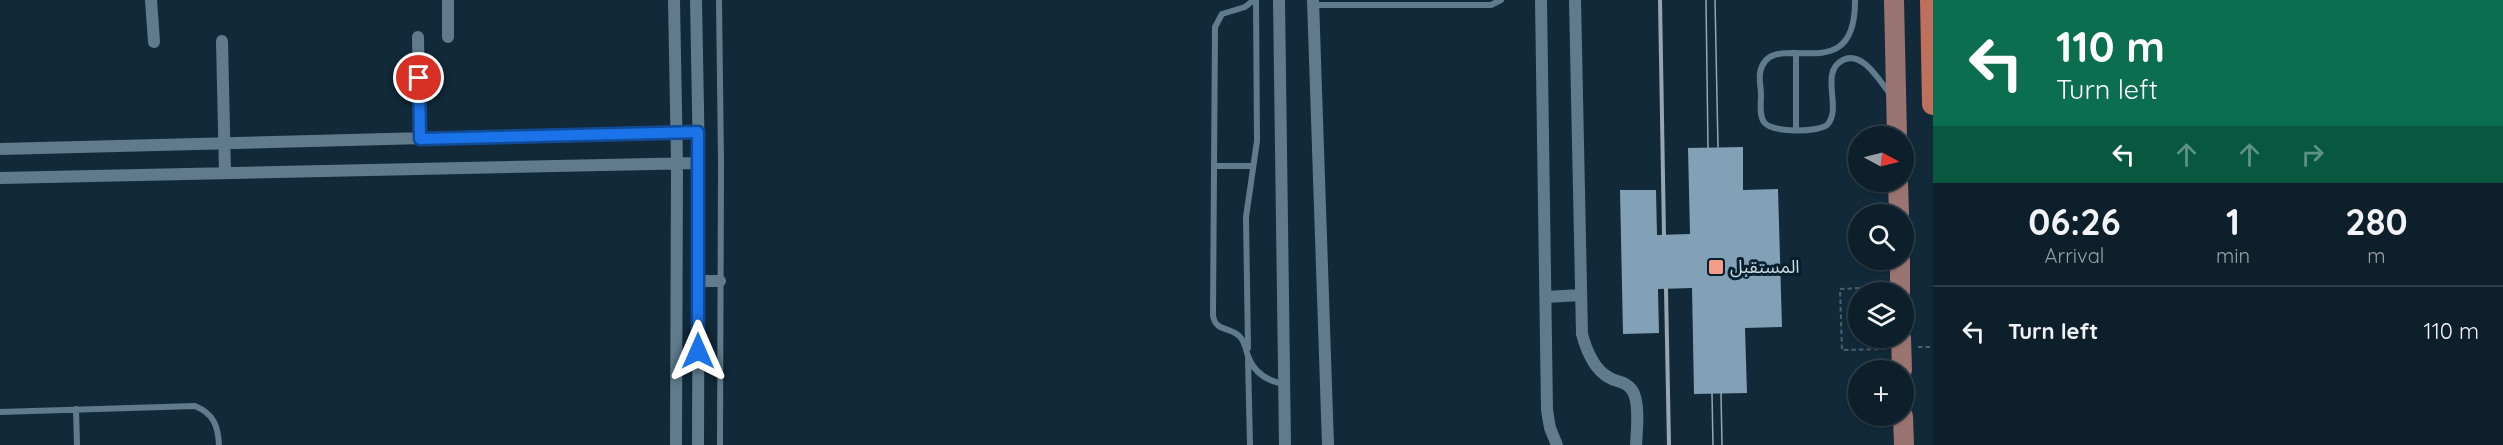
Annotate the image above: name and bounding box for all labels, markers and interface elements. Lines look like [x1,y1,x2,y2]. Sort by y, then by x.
text: 110 m [2056,20,2165,73]
icon: left [1957,24,2035,102]
pin [393,52,444,103]
icon: arrive [402,61,435,94]
text: Turn left [2056,72,2158,106]
north arrow [1848,126,1914,192]
map controls [1848,126,1914,426]
icon: left [2107,138,2140,171]
icon: ahead [2170,138,2203,171]
icon: ahead [2233,138,2266,171]
icon: right [2296,138,2329,171]
text: 06:26 [2028,199,2121,244]
text: 1 [2226,199,2240,244]
text: 280 [2345,199,2408,244]
button: search [1848,204,1914,270]
text: Arrival [2045,243,2104,268]
text: min [2216,243,2250,268]
text: m [2367,243,2386,268]
place label: المستقبل [1730,255,1800,278]
marker: المستقبل [1707,258,1725,276]
button: layers [1848,282,1914,348]
icon: left [1957,315,1990,348]
text: Turn left [2008,317,2098,345]
text: 110 m [2424,317,2479,345]
position arrow [666,319,730,383]
button: + [1848,360,1914,426]

